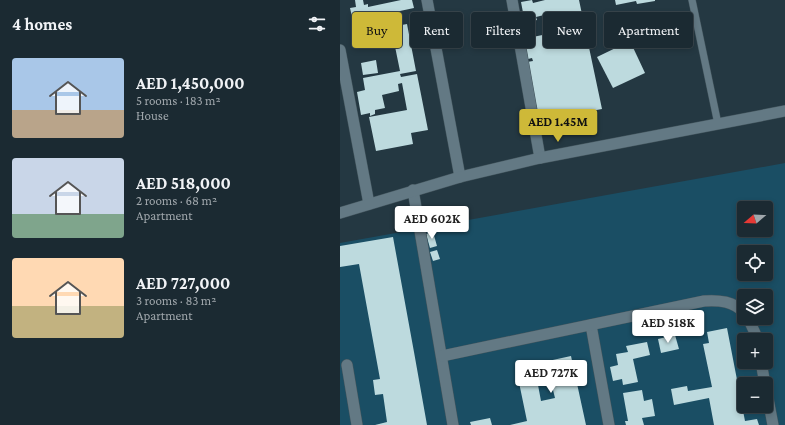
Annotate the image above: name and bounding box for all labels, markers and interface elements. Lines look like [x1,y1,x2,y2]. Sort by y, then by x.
chip: Buy [352,12,402,48]
chip: Rent [410,12,463,48]
chip: Filters [471,12,535,48]
chip: New [543,12,596,48]
chip: Apartment [604,12,693,48]
icon: filters [306,13,328,35]
text: 4 homes [12,15,72,34]
icon: home [44,74,92,122]
text: AED 1,450,000 [136,74,245,93]
text: 5 rooms · 183 m² [136,93,221,108]
text: House [136,108,169,123]
pin: AED 1.45M [512,109,604,143]
text: AED 1.45M [528,114,588,129]
icon: home [44,174,92,222]
text: AED 518,000 [136,174,231,193]
text: 2 rooms · 68 m² [136,193,217,208]
north arrow [737,201,773,237]
map controls [737,201,773,413]
pin: AED 602K [391,206,473,240]
text: Apartment [136,208,193,223]
text: AED 602K [404,211,460,226]
button: locate [737,245,773,281]
icon: home [44,274,92,322]
text: AED 727,000 [136,274,230,293]
button: layers [737,289,773,325]
text: 3 rooms · 83 m² [136,293,216,308]
text: Apartment [136,308,193,323]
pin: AED 518K [627,310,709,344]
text: AED 518K [641,315,695,330]
button: + [737,333,773,369]
pin: AED 727K [510,360,592,394]
text: AED 727K [524,365,578,380]
button: − [737,377,773,413]

